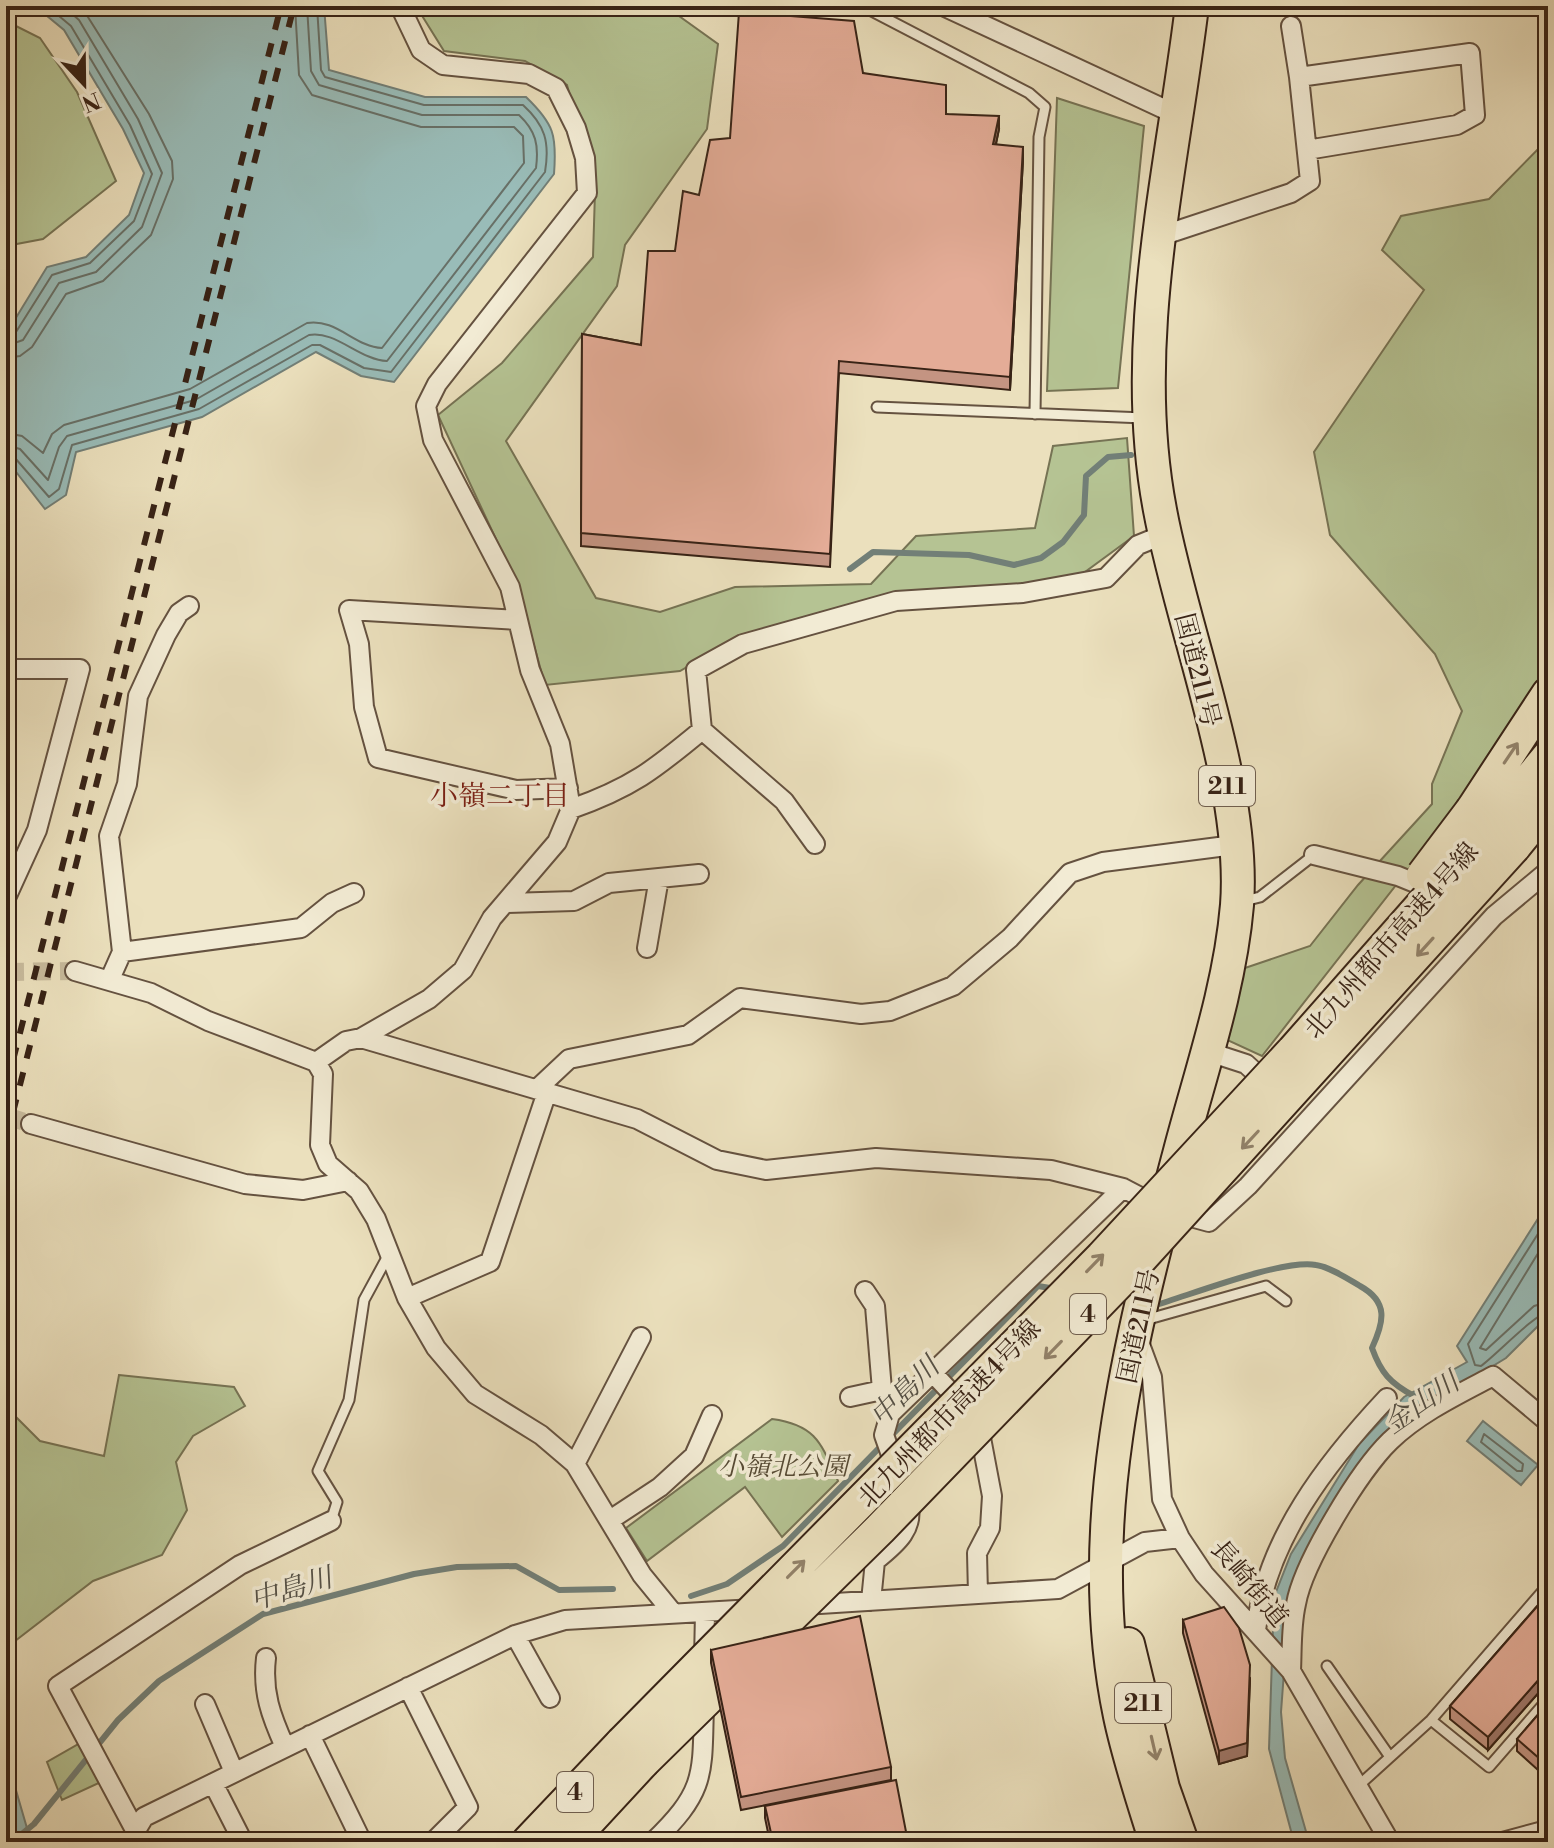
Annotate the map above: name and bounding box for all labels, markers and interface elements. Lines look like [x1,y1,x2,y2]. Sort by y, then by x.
north arrow [44,44,124,124]
text: N [77,85,104,117]
street label: 国道211号 [1167,610,1227,731]
one-way arrow [1503,742,1519,765]
road number: 211 [1199,766,1255,806]
district label: 小嶺二丁目 [430,779,570,814]
street label: 北九州都市高速4号線 [1298,836,1486,1045]
one-way arrow [1416,937,1434,957]
one-way arrow [1241,1130,1260,1150]
one-way arrow [1085,1254,1104,1273]
street label: 国道211号 [1111,1266,1167,1386]
road number: 4 [1070,1294,1106,1334]
street label: 北九州都市高速4号線 [852,1313,1048,1515]
one-way arrow [1044,1340,1063,1359]
water label: 中島川 [863,1348,949,1434]
water label: 金山川 [1377,1363,1469,1442]
park label: 小嶺北公園 [718,1451,852,1483]
street label: 長崎街道 [1204,1534,1295,1634]
water label: 中島川 [246,1560,340,1618]
one-way arrow [786,1560,805,1579]
road number: 211 [1115,1683,1171,1723]
one-way arrow [1147,1734,1162,1760]
road number: 4 [557,1772,593,1812]

